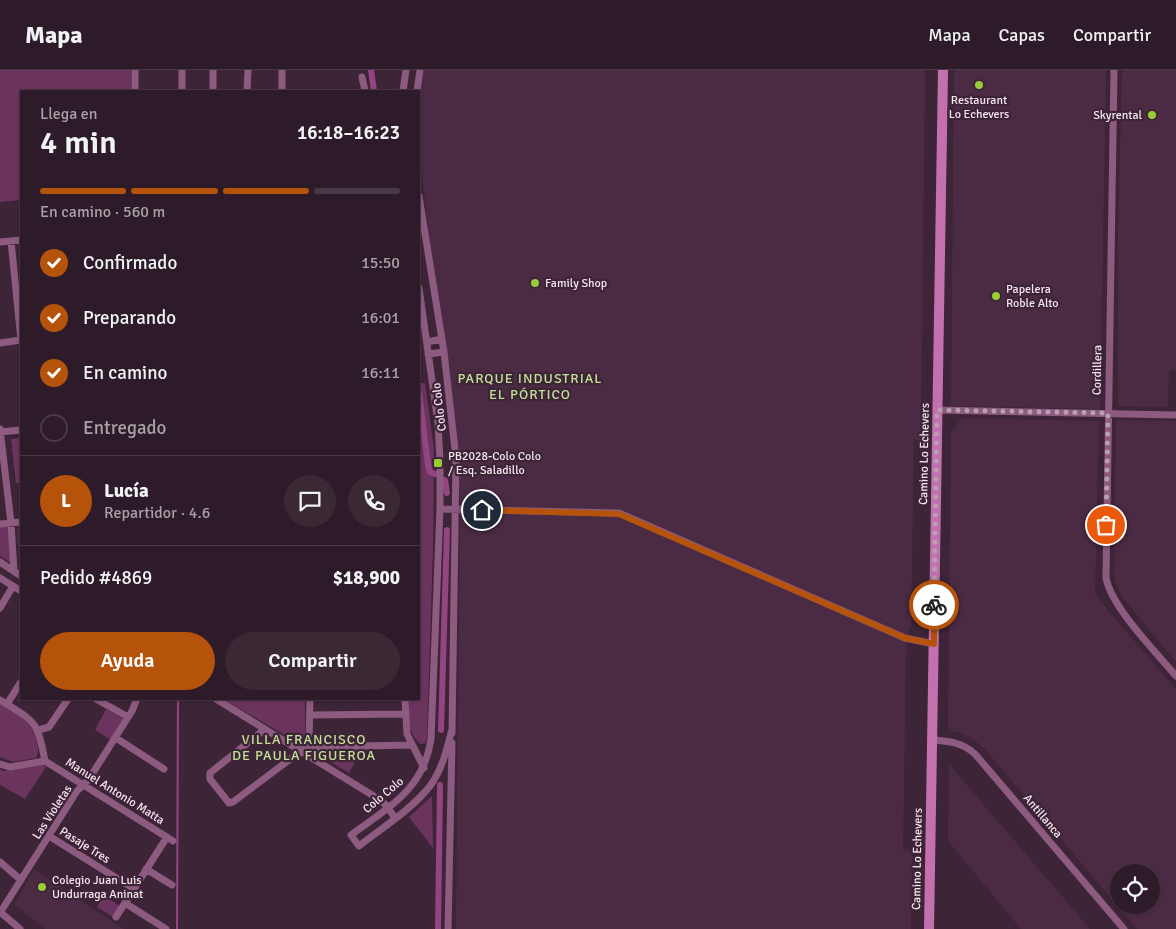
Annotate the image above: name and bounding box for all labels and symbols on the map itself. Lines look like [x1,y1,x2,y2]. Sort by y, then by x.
marker: Restaurant Lo Echevers [973,79,985,91]
place label: Restaurant Lo Echevers [949,93,1009,122]
place label: Skyrental [1093,108,1142,123]
marker: Skyrental [1146,109,1158,121]
place label: Family Shop [545,276,607,291]
marker: Family Shop [529,277,541,289]
place label: Papelera Roble Alto [1006,282,1059,311]
marker: Papelera Roble Alto [990,290,1002,302]
street label: Cordillera [1090,345,1105,395]
district label: PARQUE INDUSTRIAL EL PÓRTICO [458,370,602,403]
street label: Colo Colo [429,382,450,432]
street label: Camino Lo Echevers [916,403,933,505]
place label: PB2028-Colo Colo / Esq. Saladillo [448,449,541,478]
marker: PB2028-Colo Colo / Esq. Saladillo [432,457,444,469]
pin [461,489,503,531]
pin [1085,504,1127,546]
courier [909,580,959,630]
district label: VILLA FRANCISCO DE PAULA FIGUEROA [232,731,376,764]
street label: Manuel Antonio Matta [62,755,167,828]
street label: Colo Colo [360,774,407,817]
street label: Las Violetas [29,782,75,842]
street label: Antillanca [1020,791,1065,841]
street label: Camino Lo Echevers [909,808,926,910]
street label: Pasaje Tres [57,824,113,867]
place label: Colegio Juan Luis Undurraga Aninat [52,873,143,902]
marker: Colegio Juan Luis Undurraga Aninat [36,881,48,893]

